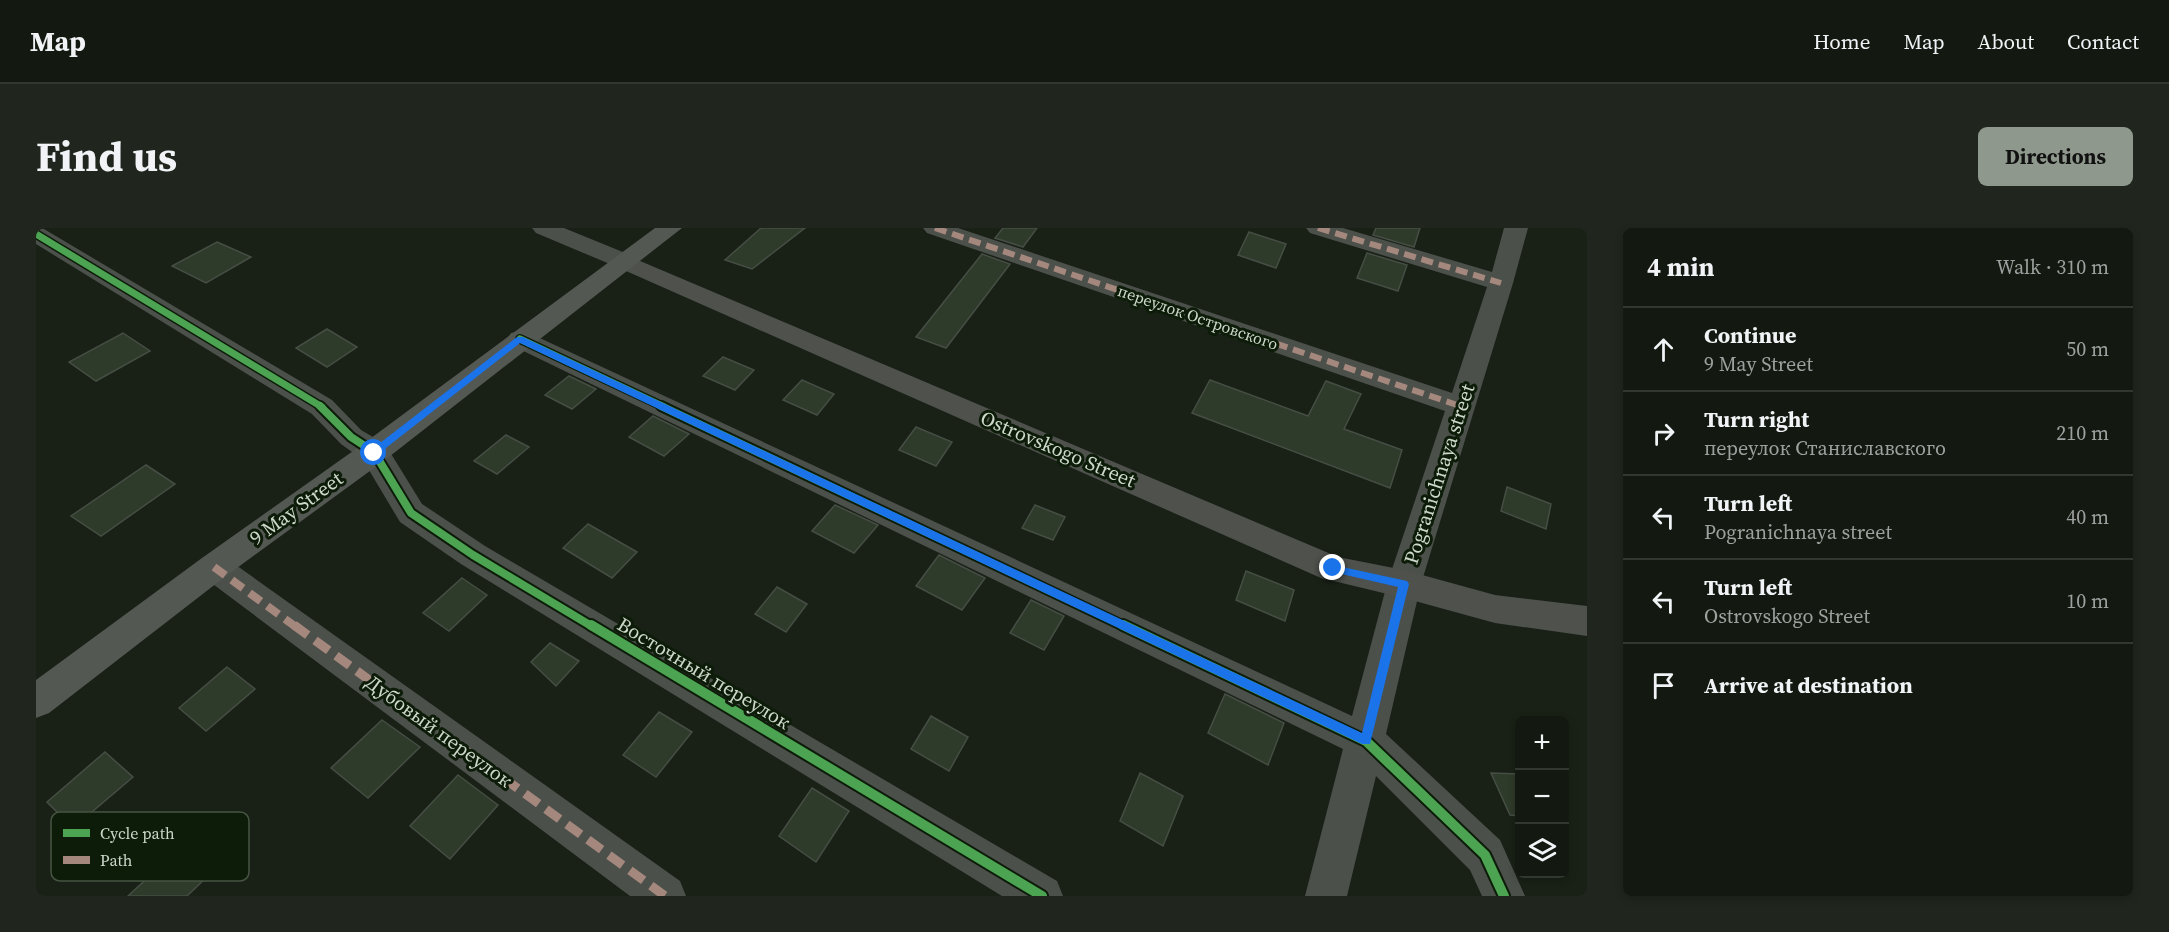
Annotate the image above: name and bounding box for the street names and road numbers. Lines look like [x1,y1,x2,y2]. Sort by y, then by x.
street label: переулок Островского [1115,279,1281,355]
street label: Pogranichnaya street [1397,380,1481,568]
street label: Ostrovskogo Street [976,404,1140,495]
street label: 9 May Street [244,464,349,551]
street label: Восточный переулок [612,610,796,736]
street label: Дубовый переулок [360,668,518,794]

